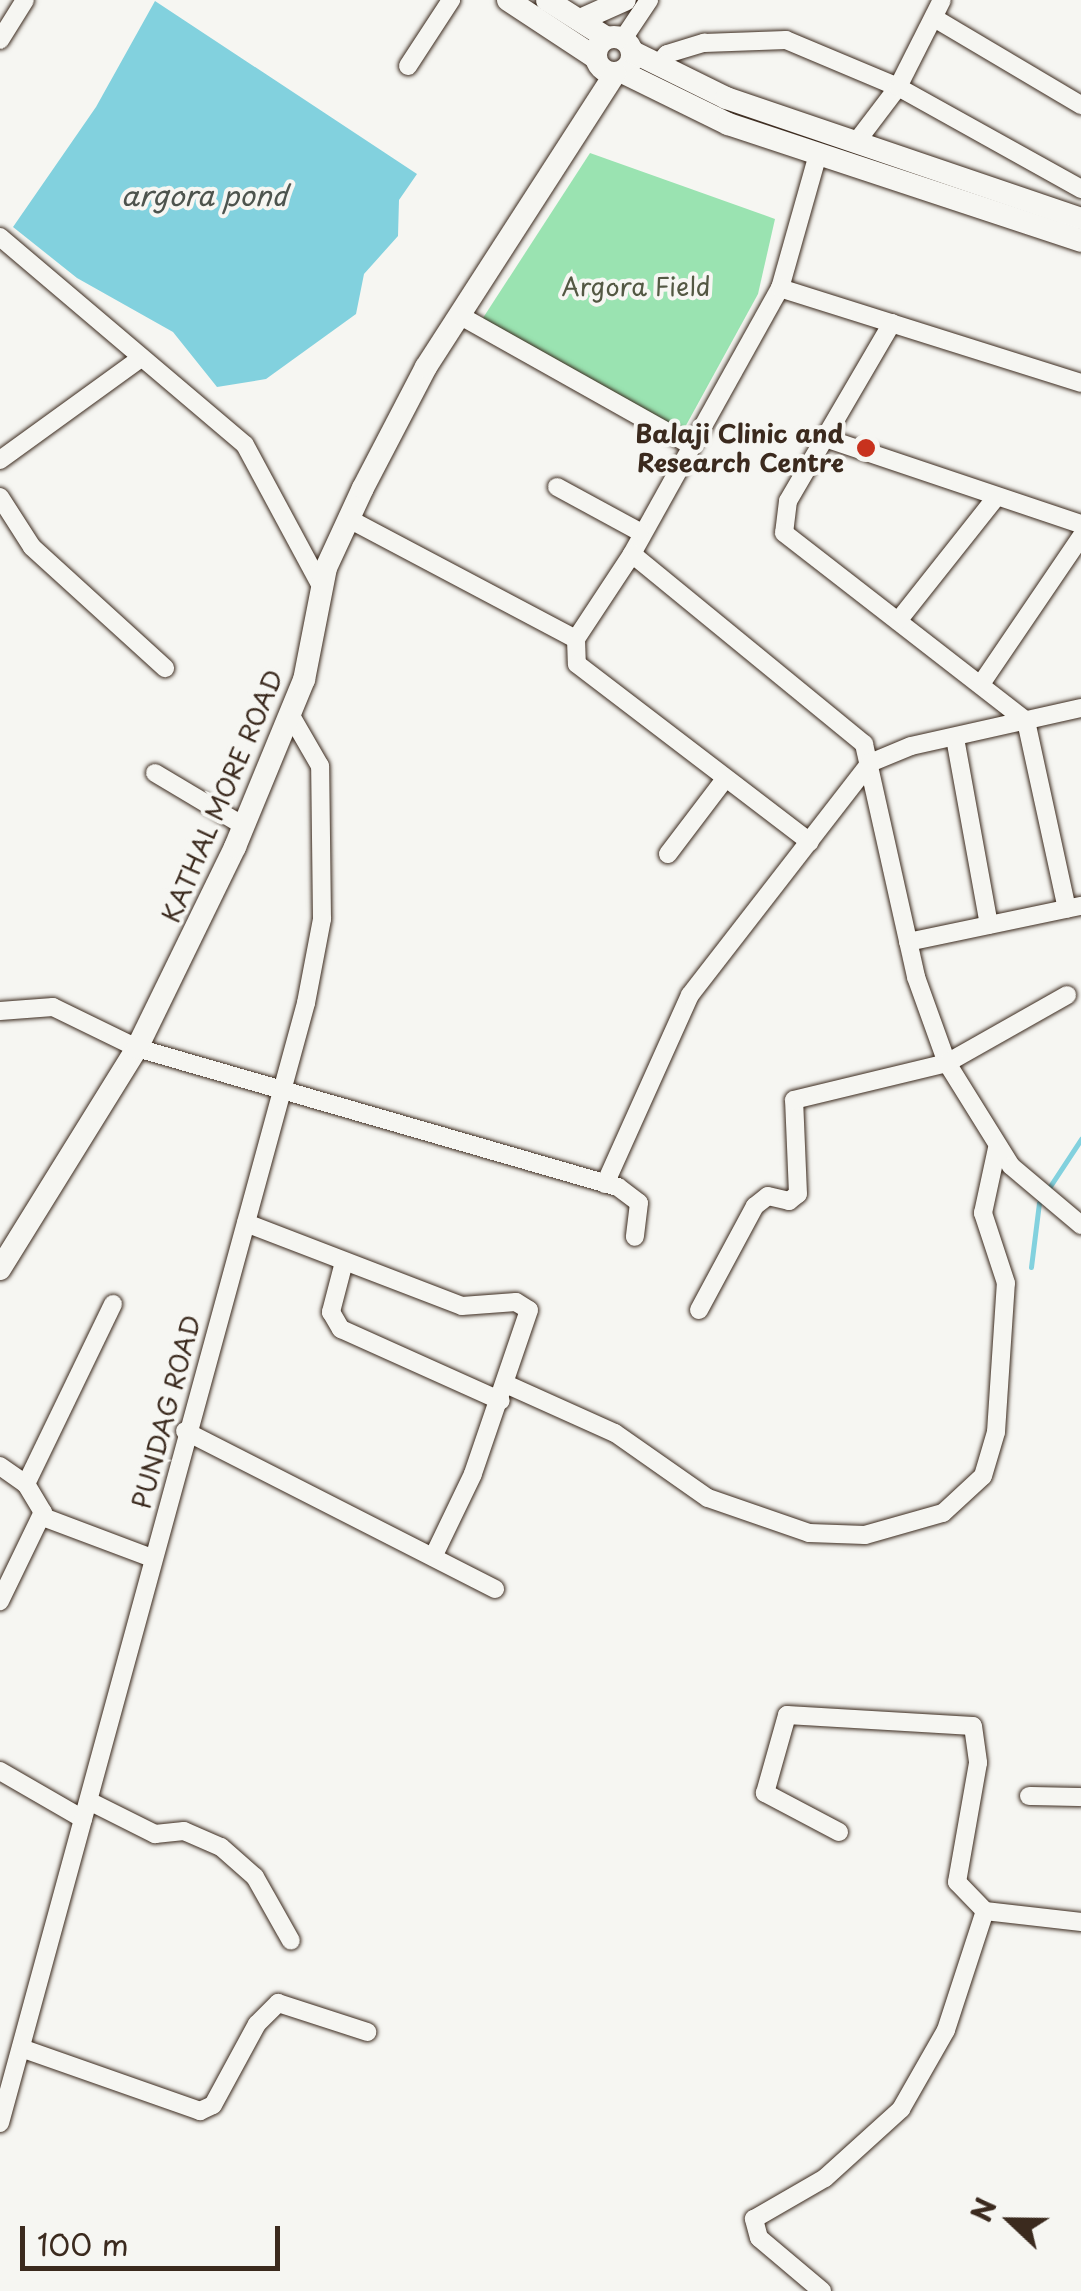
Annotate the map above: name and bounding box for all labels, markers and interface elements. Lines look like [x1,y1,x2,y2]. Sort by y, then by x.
water label: argora pond [120,178,288,212]
park label: Argora Field [562,271,710,301]
place label: Balaji Clinic and Research Centre [635,419,844,478]
marker: Balaji Clinic and Research Centre [853,435,879,461]
street label: KATHAL MORE ROAD [155,664,289,928]
street label: PUNDAG ROAD [126,1313,206,1511]
north arrow [961,2171,1061,2271]
text: N [959,2191,1007,2228]
scale bar [25,2206,285,2268]
text: 100 m [37,2221,129,2266]

